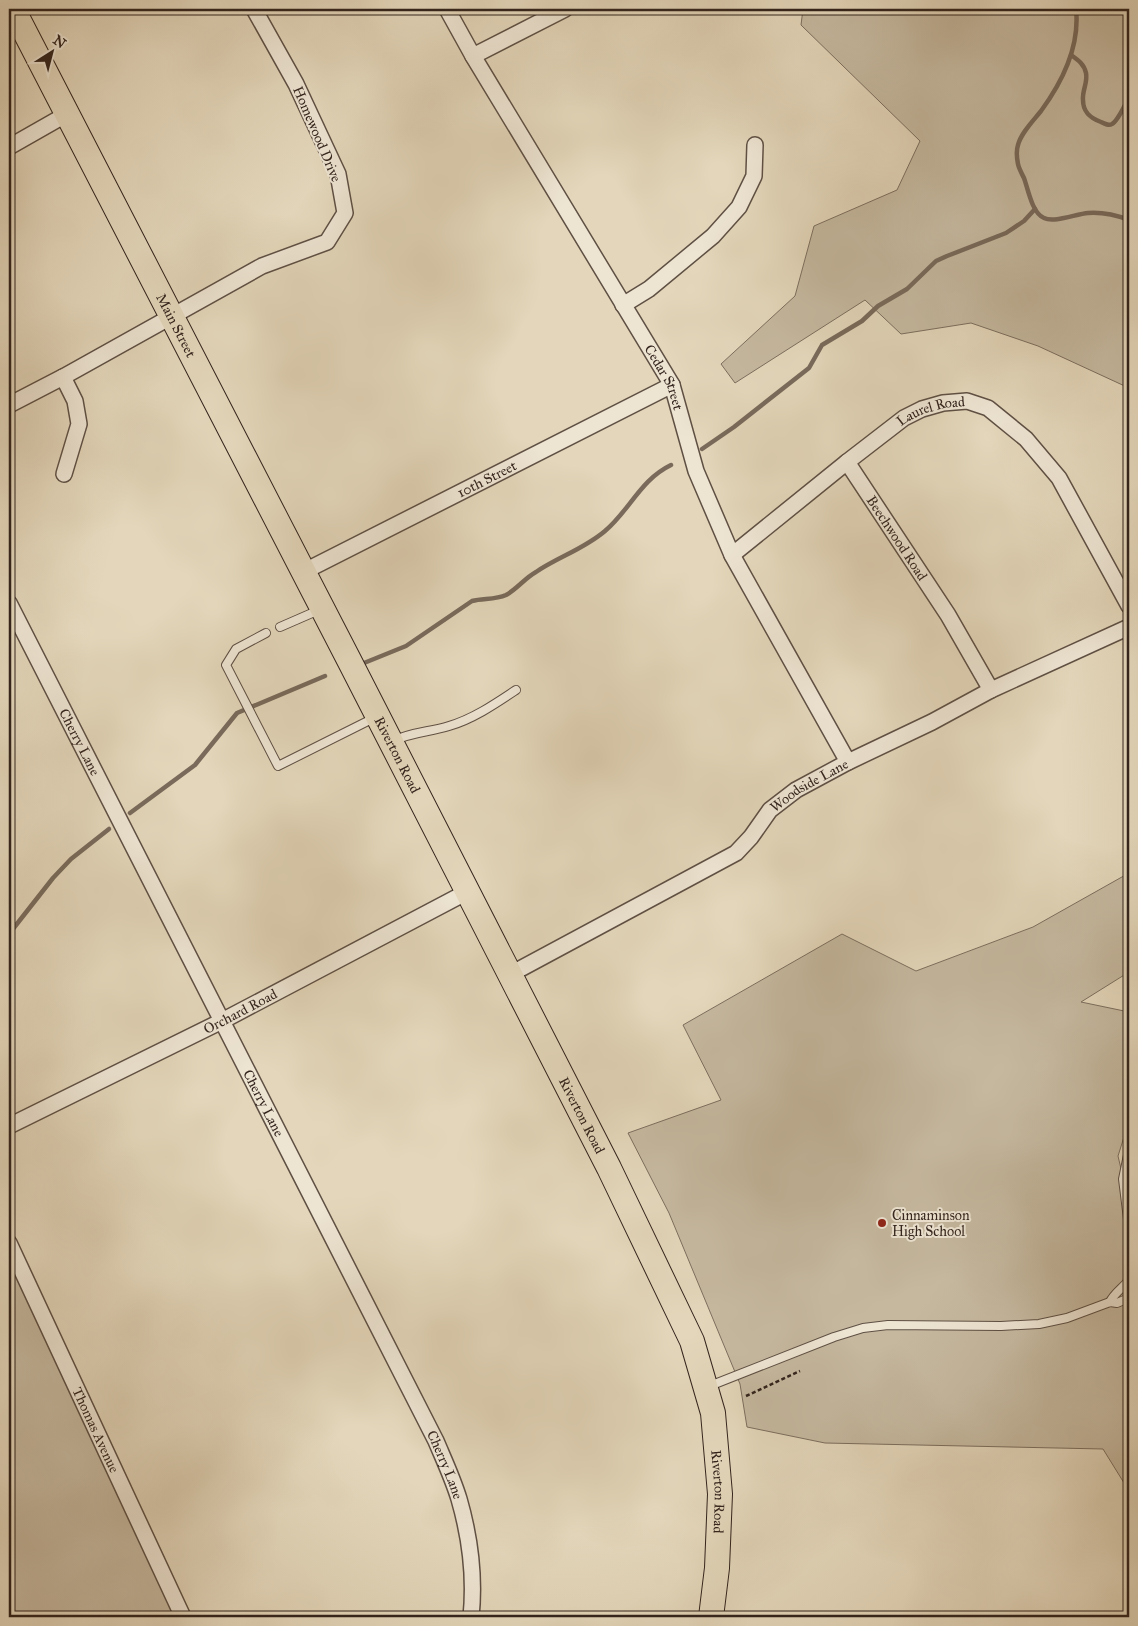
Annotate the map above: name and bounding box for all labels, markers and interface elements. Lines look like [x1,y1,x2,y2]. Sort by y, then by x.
north arrow [28,28,78,78]
text: N [50,32,69,52]
street label: Homewood Drive [289,84,345,185]
street label: Main Street [153,291,200,360]
street label: Cedar Street [641,341,687,412]
street label: Laurel Road [893,393,965,429]
street label: 10th Street [454,457,519,501]
street label: Beechwood Road [863,492,931,583]
street label: Cherry Lane [56,706,104,778]
street label: Riverton Road [371,714,424,796]
street label: Woodside Lane [766,755,851,815]
street label: Orchard Road [201,985,280,1037]
street label: Cherry Lane [240,1067,288,1139]
street label: Riverton Road [555,1074,609,1156]
place label: Cinnaminson High School [892,1207,970,1240]
marker: Cinnaminson High School [876,1217,888,1229]
street label: Thomas Avenue [69,1384,123,1475]
street label: Cherry Lane [423,1427,467,1501]
street label: Riverton Road [708,1449,729,1534]

